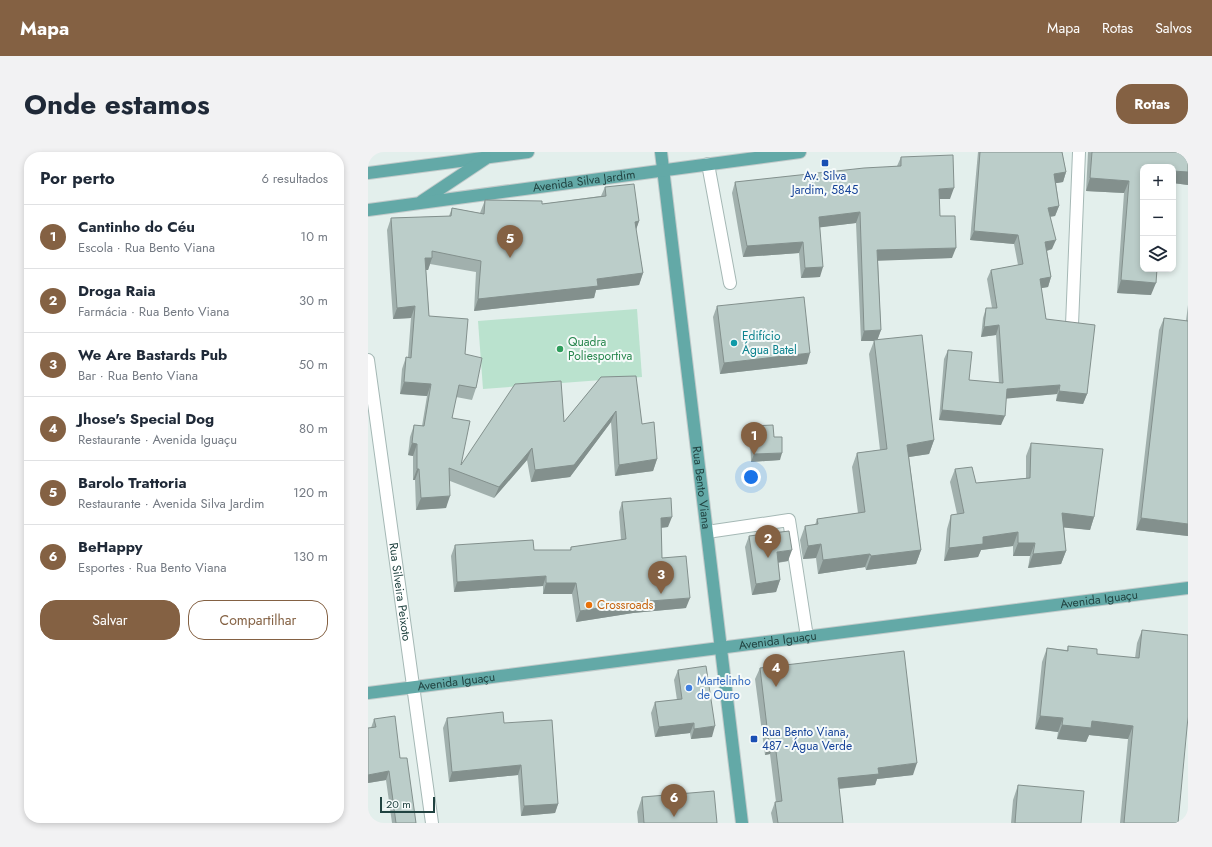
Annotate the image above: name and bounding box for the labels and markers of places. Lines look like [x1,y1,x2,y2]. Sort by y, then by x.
marker: Av. Silva Jardim, 5845 [820,158,830,168]
place label: Av. Silva Jardim, 5845 [790,167,858,199]
pin: 5 [497,225,523,258]
place label: Edifício Água Batel [742,327,797,359]
place label: Quadra Poliesportiva [568,333,632,365]
marker: Edifício Água Batel [729,338,739,348]
marker: Quadra Poliesportiva [555,344,565,354]
pin: 1 [741,422,767,455]
pin: 2 [755,525,781,558]
pin: 3 [648,561,674,594]
place label: Crossroads [597,596,653,614]
marker: Crossroads [584,600,594,610]
pin: 4 [763,654,789,687]
place label: Martelinho de Ouro [697,672,751,704]
marker: Martelinho de Ouro [684,683,694,693]
place label: Rua Bento Viana, 487 - Água Verde [762,723,852,755]
marker: Rua Bento Viana, 487 - Água Verde [749,734,759,744]
pin: 6 [661,784,687,817]

